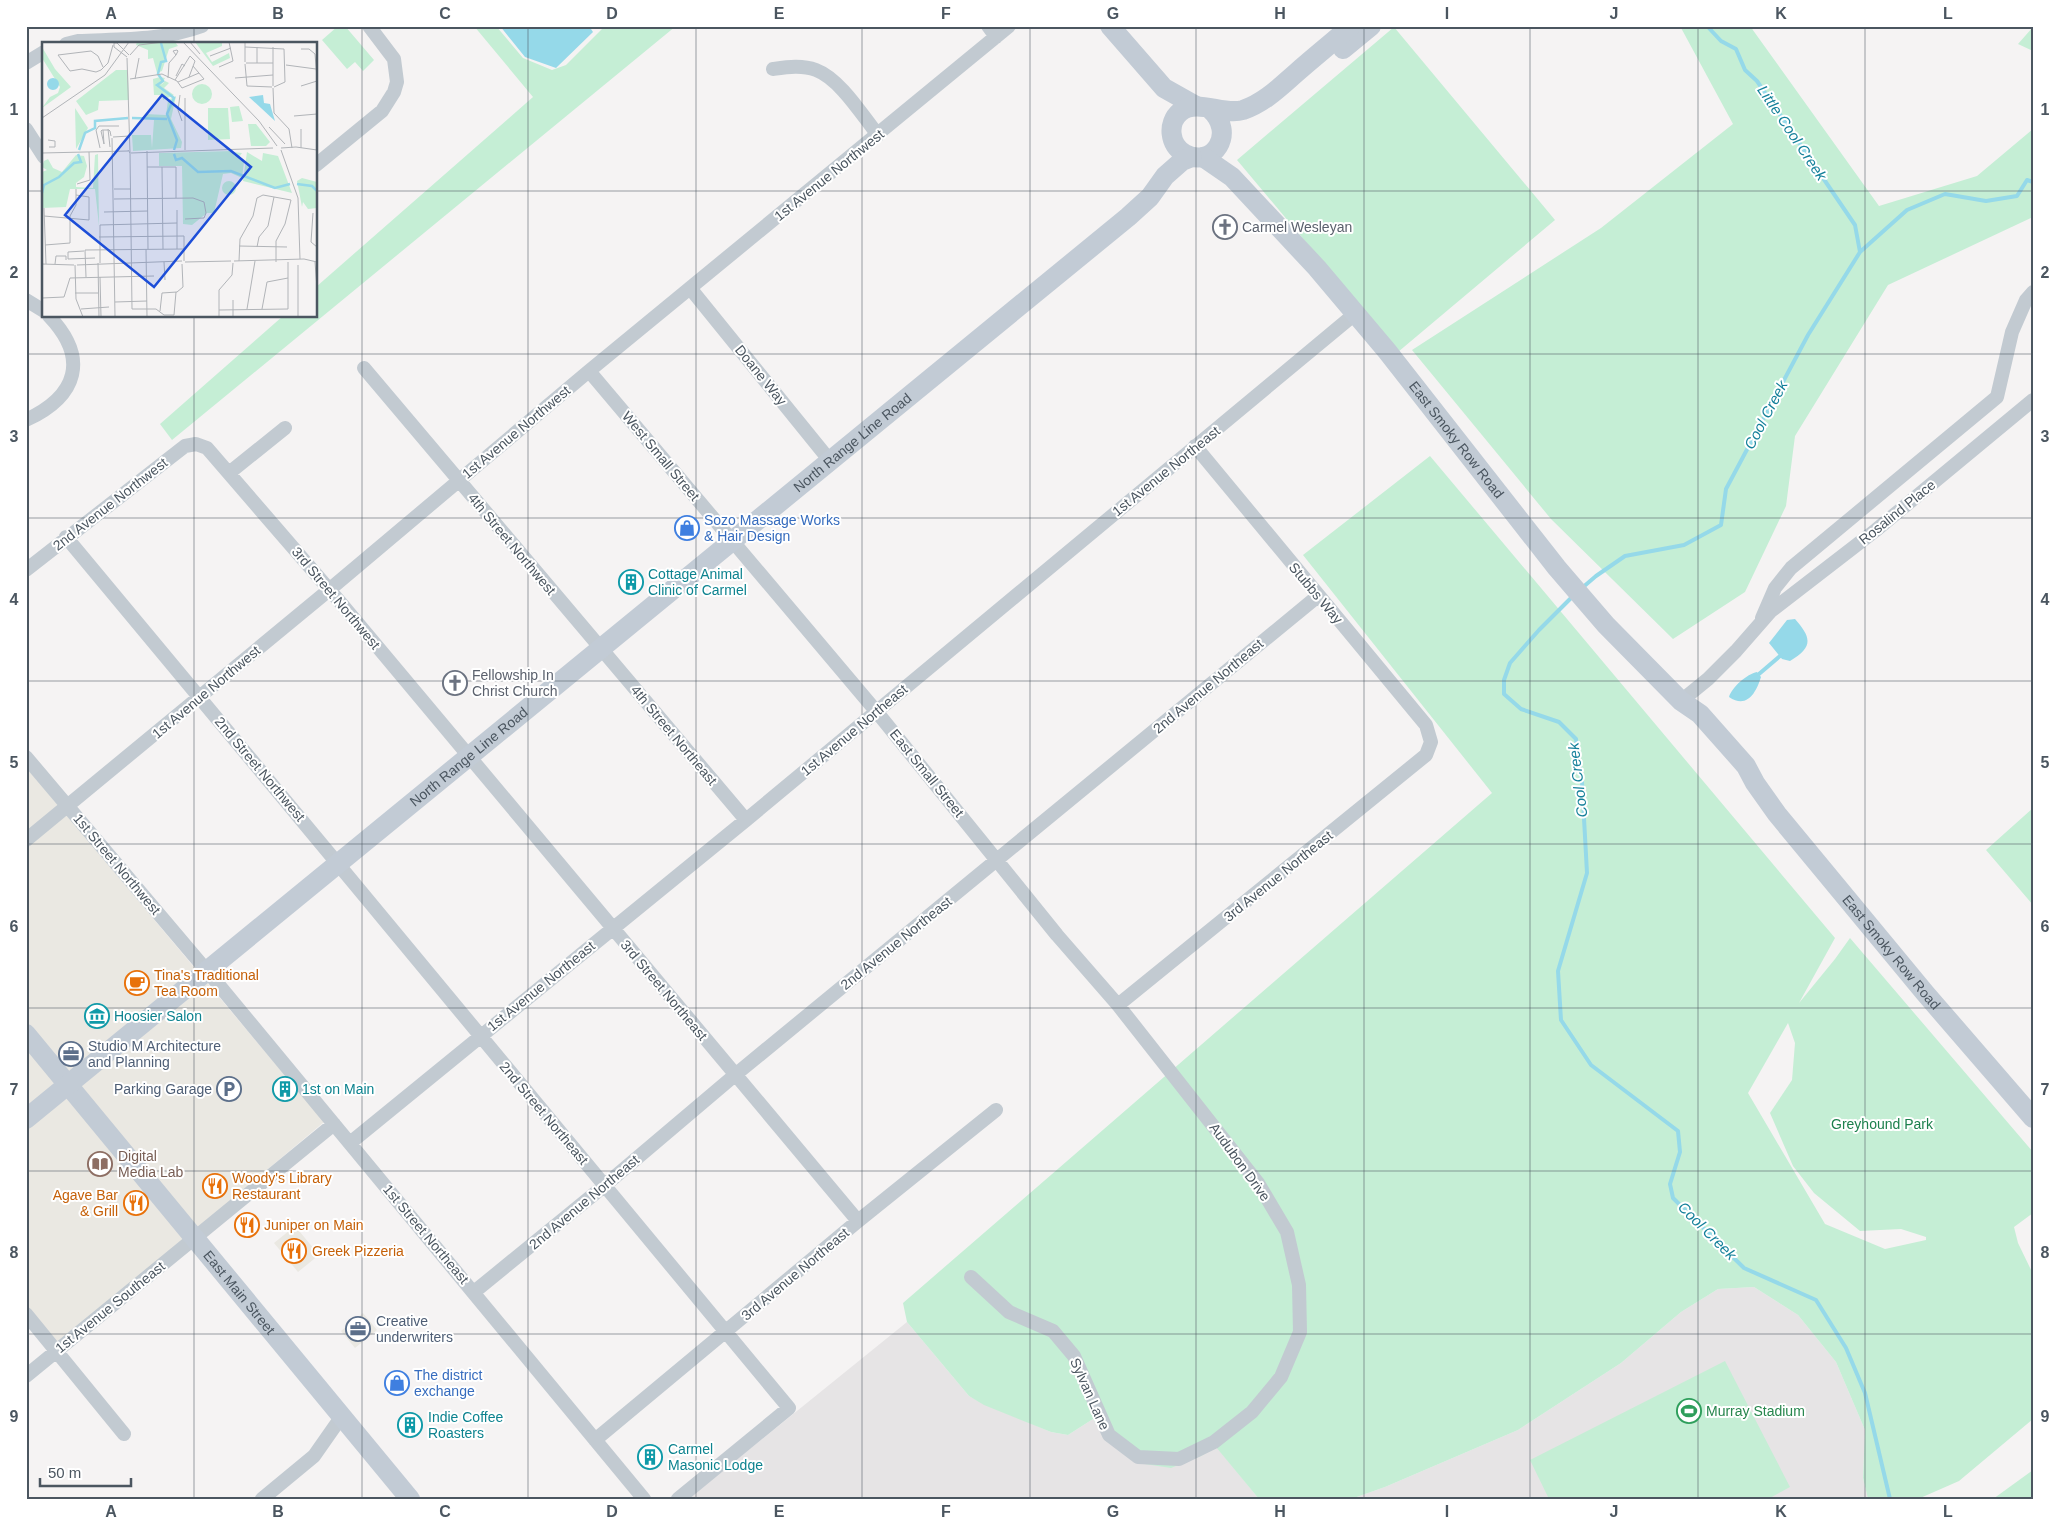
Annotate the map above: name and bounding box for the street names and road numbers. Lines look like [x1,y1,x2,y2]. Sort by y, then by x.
street label: 1st Avenue Northwest [771,126,887,224]
street label: Doane Way [732,342,790,408]
street label: East Smoky Row Road [1406,378,1507,501]
street label: 1st Avenue Northwest [459,382,573,482]
street label: North Range Line Road [790,390,915,495]
street label: West Small Street [619,408,703,504]
street label: 1st Avenue Northeast [1109,423,1223,519]
street label: 2nd Avenue Northwest [50,454,170,554]
street label: Rosalind Place [1856,476,1938,548]
street label: 4th Street Northwest [465,490,559,598]
street label: 3rd Street Northwest [289,544,383,652]
street label: Stubbs Way [1286,559,1346,627]
street label: 2nd Avenue Northeast [1150,635,1266,737]
street label: 1st Avenue Northwest [149,642,263,742]
street label: 1st Avenue Northeast [798,681,910,779]
street label: 4th Street Northeast [628,682,720,788]
street label: North Range Line Road [407,704,531,810]
street label: 2nd Street Northwest [212,713,308,825]
street label: East Small Street [887,726,967,820]
street label: 1st Street Northwest [70,810,164,918]
street label: 3rd Avenue Northeast [1220,827,1336,925]
street label: East Smoky Row Road [1839,892,1944,1013]
street label: 2nd Avenue Northeast [837,893,955,993]
street label: 3rd Street Northeast [617,937,711,1044]
street label: 1st Avenue Northeast [484,938,598,1034]
street label: 2nd Street Northeast [496,1058,592,1168]
street label: Audubon Drive [1206,1120,1274,1204]
street label: 2nd Avenue Northeast [526,1151,642,1253]
street label: 1st Street Northeast [380,1181,472,1287]
street label: 3rd Avenue Northeast [738,1224,852,1324]
street label: East Main Street [200,1247,279,1337]
street label: 1st Avenue Southeast [52,1258,168,1356]
street label: Sylvan Lane [1067,1356,1113,1433]

